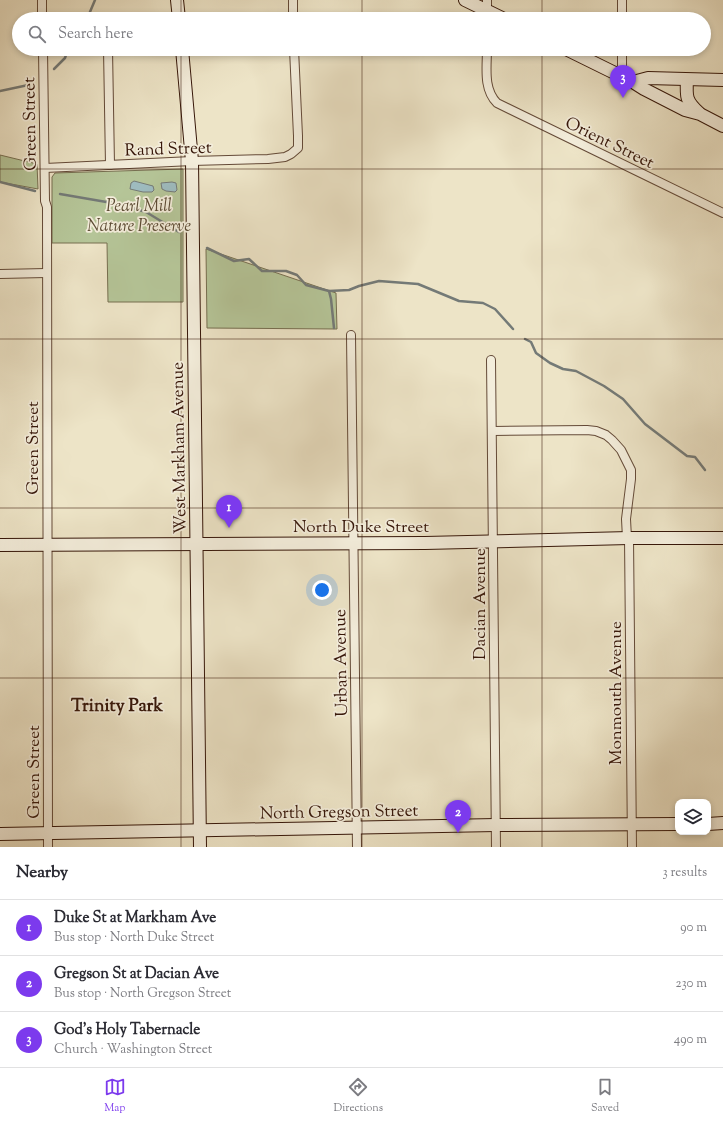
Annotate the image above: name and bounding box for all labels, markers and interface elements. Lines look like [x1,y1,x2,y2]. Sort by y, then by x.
search box [12,12,711,56]
icon: search [26,23,48,45]
text: Search here [58,24,133,45]
pin: 3 [610,65,636,98]
street label: Green Street [18,77,44,171]
street label: Orient Street [560,112,658,176]
street label: Rand Street [124,136,212,164]
park label: Pearl Mill Nature Preserve [87,195,191,239]
street label: West Markham Avenue [166,362,194,534]
street label: Green Street [22,401,46,495]
pin: 1 [216,495,242,528]
street label: North Duke Street [293,516,429,540]
street label: Dacian Avenue [469,548,493,660]
your location [312,580,332,600]
street label: Urban Avenue [329,609,355,717]
street label: Monmouth Avenue [605,621,629,765]
district label: Trinity Park [71,694,163,720]
street label: Green Street [23,725,47,819]
map controls [675,799,711,835]
button: layers [675,799,711,835]
street label: North Gregson Street [260,800,419,826]
pin: 2 [445,800,471,833]
text: Nearby [16,861,68,885]
text: 3 results [662,864,707,882]
text: Duke St at Markham Ave [54,908,216,929]
text: 1 [27,919,31,937]
text: 90 m [680,919,707,937]
text: Bus stop · North Duke Street [54,929,214,947]
text: Gregson St at Dacian Ave [54,964,219,985]
text: 2 [26,975,32,993]
text: 230 m [675,975,707,993]
text: Bus stop · North Gregson Street [54,985,231,1003]
text: God's Holy Tabernacle [54,1020,200,1041]
text: 3 [26,1031,32,1049]
text: 490 m [674,1031,707,1049]
text: Church · Washington Street [54,1041,212,1059]
tab: Map [104,1076,126,1116]
tab: Directions [334,1076,383,1116]
tab: Saved [591,1076,619,1116]

